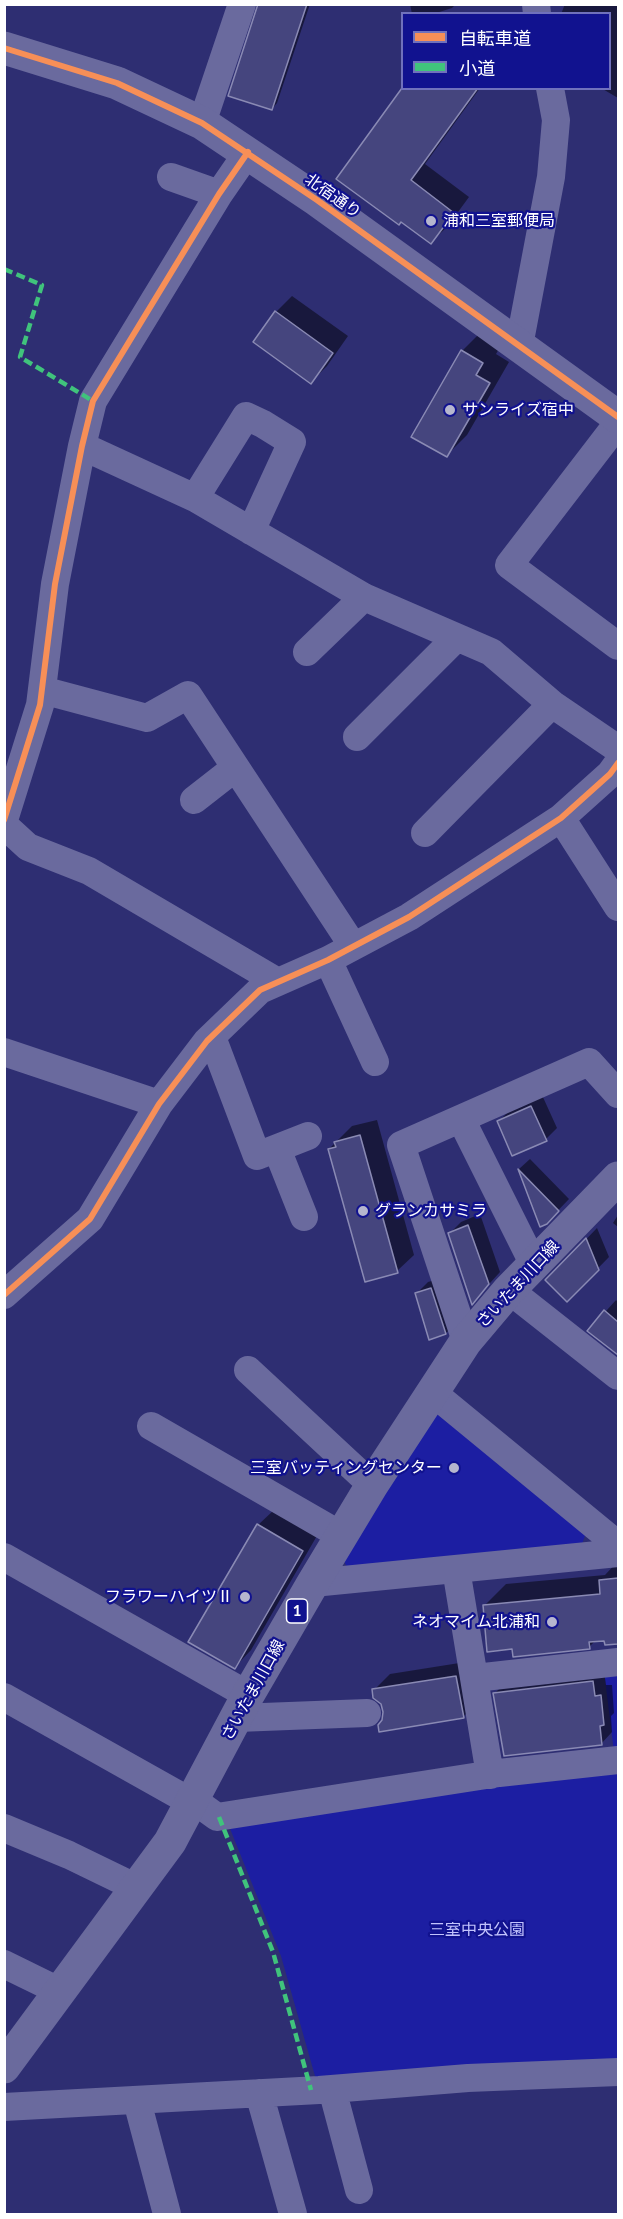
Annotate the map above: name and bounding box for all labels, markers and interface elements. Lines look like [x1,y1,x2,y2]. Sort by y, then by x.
legend [401,12,611,90]
text: 自転車道 [459,27,531,49]
text: 小道 [459,57,495,79]
street label: 北宿通り [301,170,365,222]
place label: 浦和三室郵便局 [443,211,555,231]
marker: 浦和三室郵便局 [424,214,438,228]
place label: サンライズ宿中 [462,400,574,420]
marker: サンライズ宿中 [443,403,457,417]
place label: グランカサミラ [375,1201,487,1221]
marker: グランカサミラ [356,1204,370,1218]
street label: さいたま川口線 [473,1236,563,1332]
place label: 三室バッティングセンター [250,1458,442,1478]
marker: 三室バッティングセンター [447,1461,461,1475]
place label: フラワーハイツⅡ [105,1587,233,1607]
marker: フラワーハイツⅡ [238,1590,252,1604]
road number: 1 [286,1599,308,1623]
place label: ネオマイム北浦和 [412,1612,540,1632]
marker: ネオマイム北浦和 [545,1615,559,1629]
street label: さいたま川口線 [217,1636,289,1744]
park label: 三室中央公園 [429,1920,525,1940]

